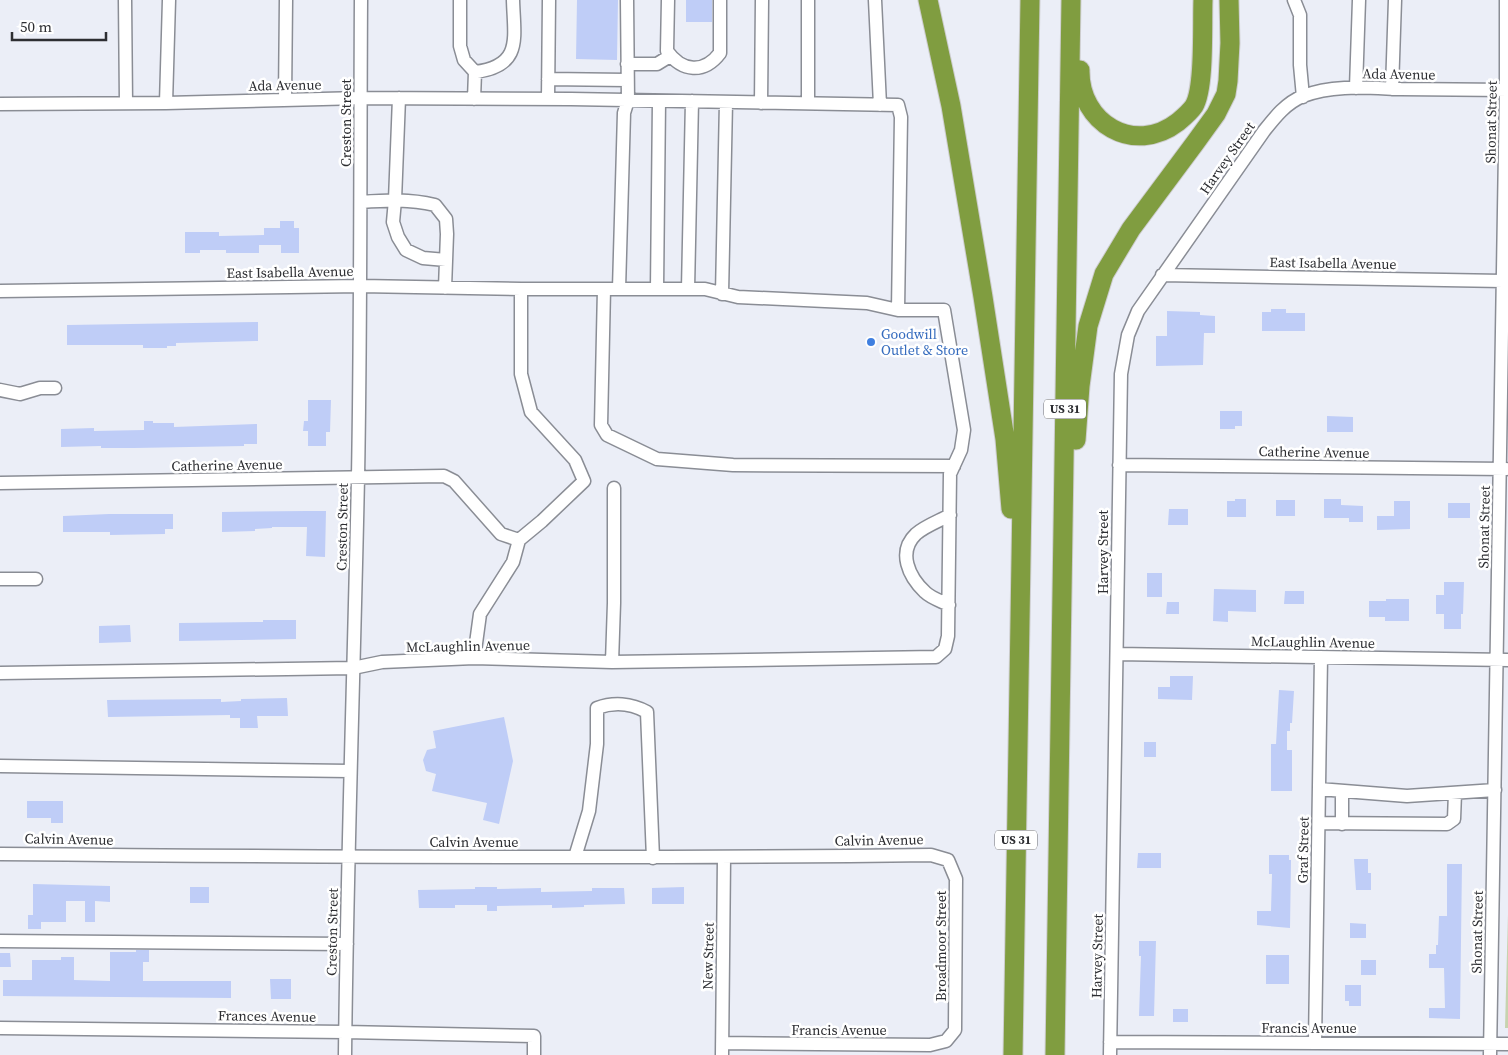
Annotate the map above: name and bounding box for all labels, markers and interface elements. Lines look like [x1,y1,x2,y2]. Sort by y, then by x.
scale bar [12,10,106,42]
text: 50 m [20,16,52,37]
street label: Ada Avenue [1362,63,1436,85]
street label: Ada Avenue [248,74,322,96]
street label: Creston Street [336,79,356,167]
street label: Shonat Street [1480,80,1502,164]
street label: Harvey Street [1195,117,1260,198]
street label: East Isabella Avenue [1269,252,1397,274]
street label: East Isabella Avenue [226,261,354,283]
place label: Goodwill Outlet & Store [881,324,968,360]
marker: Goodwill Outlet & Store [865,336,877,348]
road number: US 31 [1044,399,1086,418]
street label: Catherine Avenue [1258,441,1370,463]
street label: Catherine Avenue [171,454,283,476]
street label: Creston Street [331,482,353,571]
street label: Shonat Street [1473,485,1495,569]
street label: Harvey Street [1093,509,1113,594]
street label: McLaughlin Avenue [1251,631,1375,653]
street label: McLaughlin Avenue [406,635,530,657]
street label: Graf Street [1292,816,1314,884]
street label: Calvin Avenue [24,828,114,850]
street label: Calvin Avenue [834,829,924,851]
road number: US 31 [995,830,1037,850]
street label: Calvin Avenue [430,832,518,852]
street label: Creston Street [321,887,343,976]
street label: Broadmoor Street [931,890,951,1001]
street label: Shonat Street [1466,890,1488,974]
street label: Harvey Street [1086,913,1108,998]
street label: New Street [697,922,719,990]
street label: Frances Avenue [218,1005,316,1027]
street label: Francis Avenue [1261,1018,1357,1038]
street label: Francis Avenue [791,1020,887,1040]

